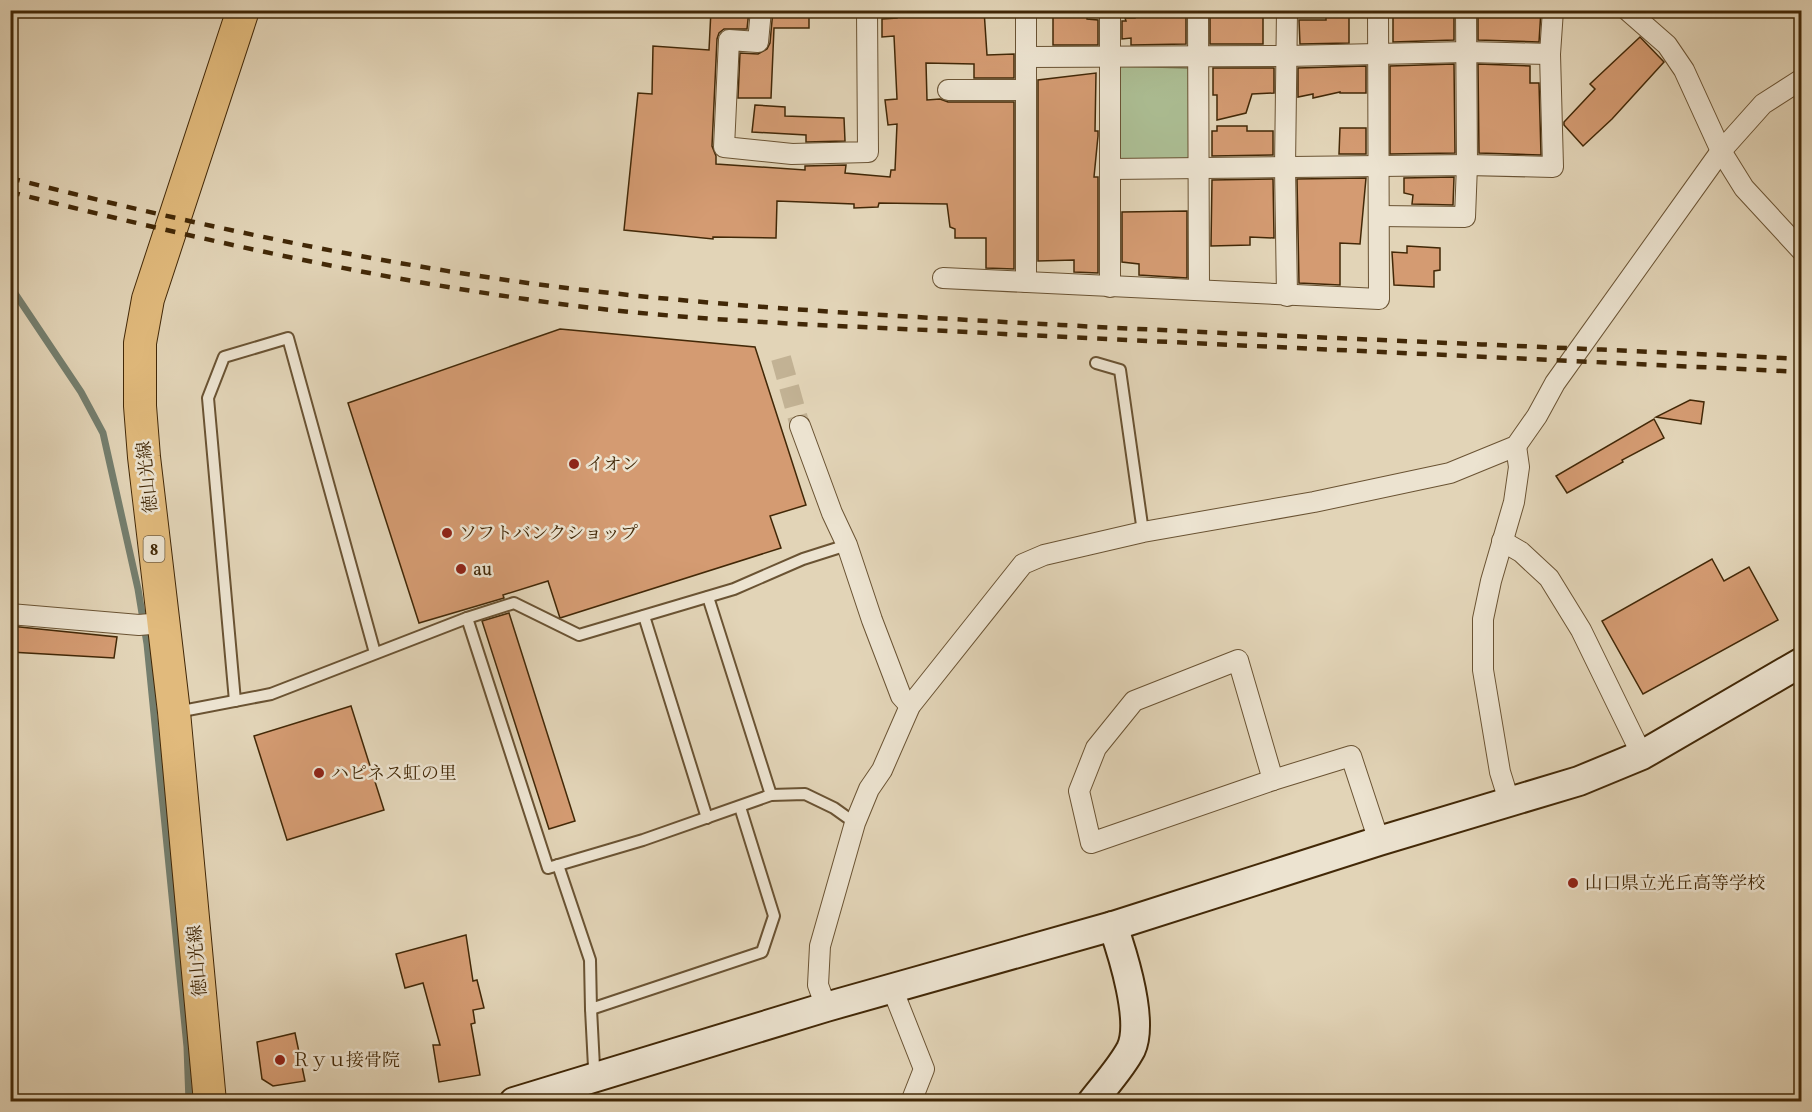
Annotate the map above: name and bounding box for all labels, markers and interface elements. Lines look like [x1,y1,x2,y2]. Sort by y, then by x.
street label: 徳山光線 [132,440,165,514]
place label: イオン [586,453,639,478]
marker: イオン [567,457,581,471]
place label: ソフトバンクショップ [459,522,638,547]
marker: ソフトバンクショップ [440,526,454,540]
road number: 8 [144,536,164,562]
place label: au [473,558,492,583]
marker: au [454,562,468,576]
place label: ハピネス虹の里 [331,762,457,787]
marker: ハピネス虹の里 [312,766,326,780]
place label: 山口県立光丘高等学校 [1585,872,1765,897]
marker: 山口県立光丘高等学校 [1566,876,1580,890]
street label: 徳山光線 [183,924,214,998]
place label: Ｒｙｕ接骨院 [292,1049,400,1074]
marker: Ｒｙｕ接骨院 [273,1053,287,1067]

